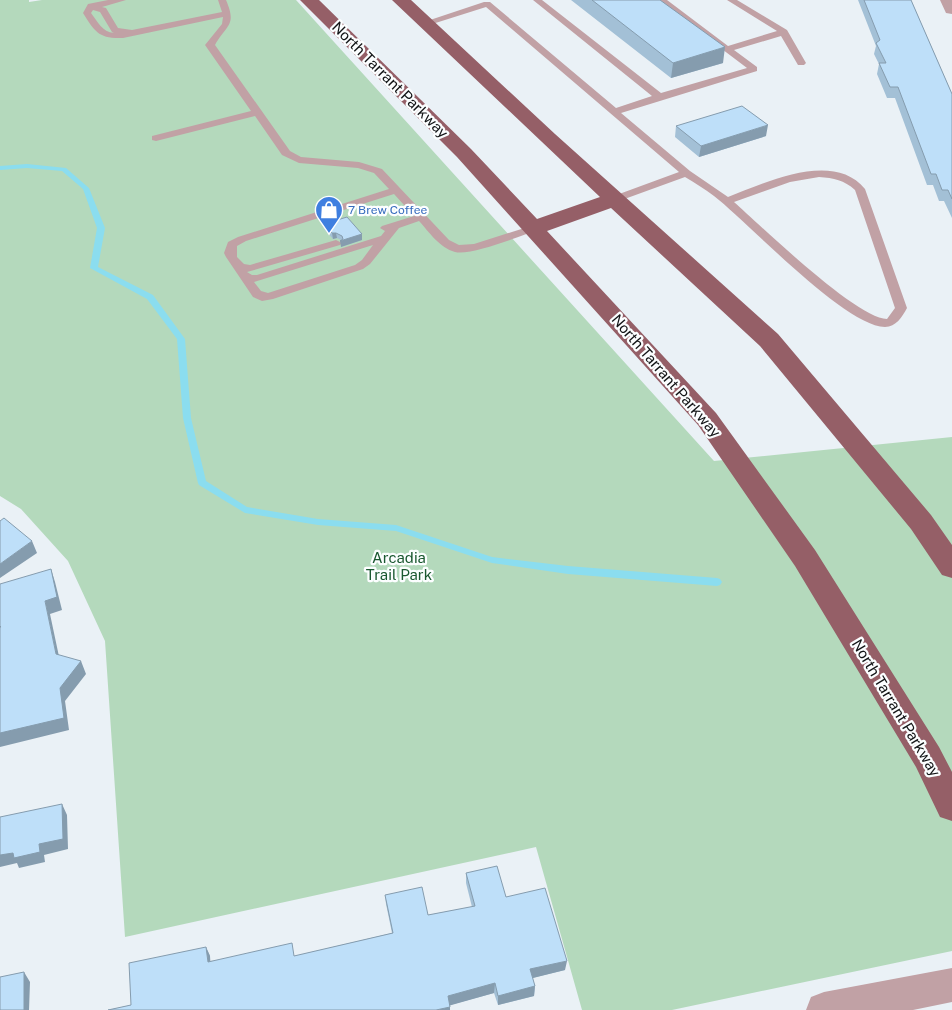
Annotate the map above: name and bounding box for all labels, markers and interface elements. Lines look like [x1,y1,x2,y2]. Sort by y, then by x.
street label: North Tarrant Parkway [329,18,452,141]
shop icon: 7 Brew Coffee [314,195,344,234]
place label: 7 Brew Coffee [348,203,427,217]
street label: North Tarrant Parkway [608,311,724,441]
park label: Arcadia Trail Park [366,549,432,583]
street label: North Tarrant Parkway [849,636,944,779]

